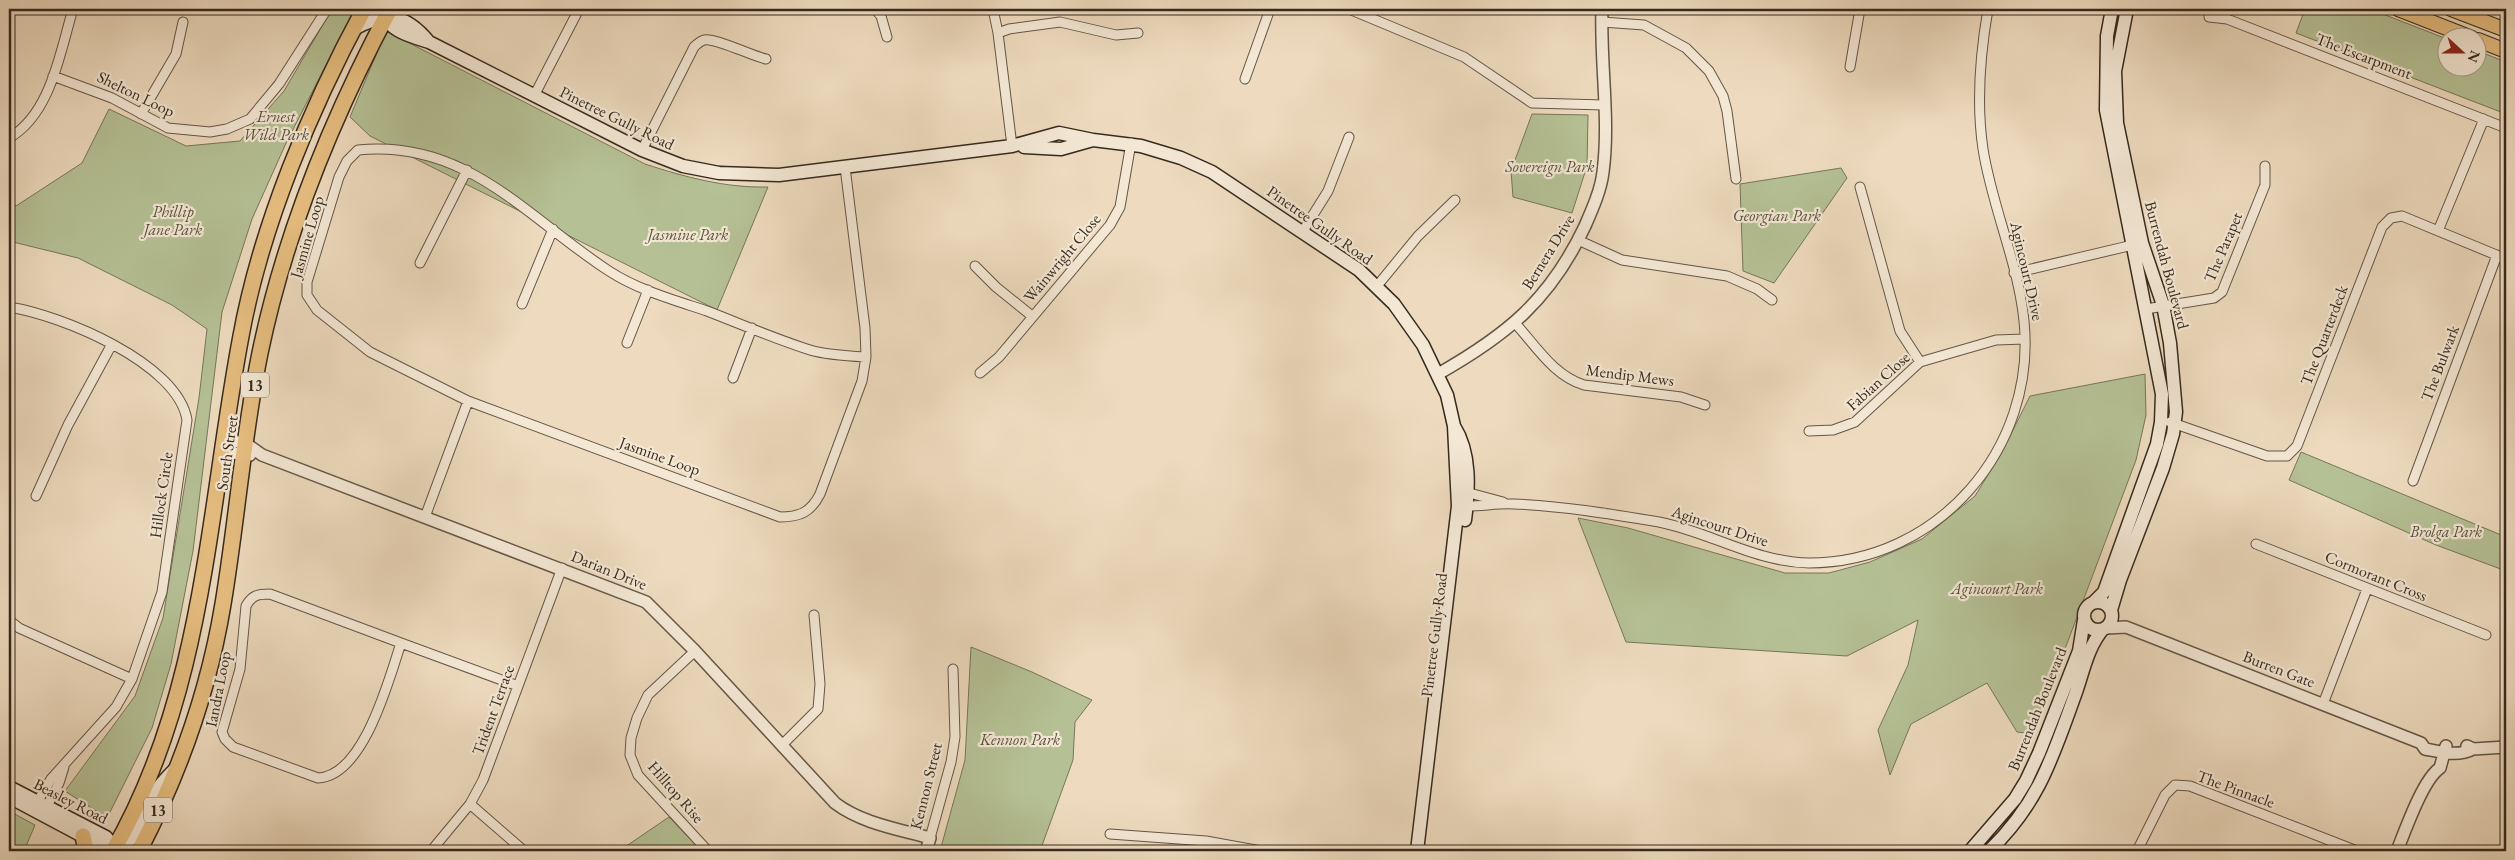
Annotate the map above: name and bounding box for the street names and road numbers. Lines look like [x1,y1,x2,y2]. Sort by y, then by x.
street label: The Escarpment [2313,28,2415,84]
street label: Shelton Loop [94,66,178,122]
street label: Pinetree Gully Road [556,81,678,155]
street label: Pinetree Gully Road [1263,181,1378,270]
street label: Jasmine Loop [285,193,329,283]
street label: Burrendah Boulevard [2140,199,2194,332]
street label: Wainwright Close [1019,209,1105,307]
street label: The Parapet [2199,209,2247,285]
street label: Bernera Drive [1517,210,1579,294]
street label: Agincourt Drive [2005,219,2049,322]
street label: The Quarterdeck [2295,282,2353,388]
street label: The Bulwark [2416,321,2464,404]
street label: Fabian Close [1842,347,1914,415]
street label: Mendip Mews [1585,359,1675,391]
road number: 13 [241,372,269,398]
street label: South Street [211,414,243,492]
street label: Jasmine Loop [615,431,703,480]
street label: Hillock Circle [145,451,177,539]
street label: Agincourt Drive [1668,500,1771,552]
street label: Darian Drive [568,545,650,595]
street label: Cormorant Cross [2322,546,2430,606]
street label: Pinetree Gully Road [1416,571,1452,698]
street label: Burrendah Boulevard [2003,643,2072,774]
street label: Burren Gate [2240,646,2318,692]
street label: Iandra Loop [200,649,236,729]
street label: Trident Terrace [467,662,519,758]
street label: Kennon Street [905,740,947,832]
street label: Hilltop Rise [643,757,709,827]
street label: The Pinnacle [2194,765,2278,813]
street label: Beasley Road [30,773,113,829]
road number: 13 [144,798,172,822]

